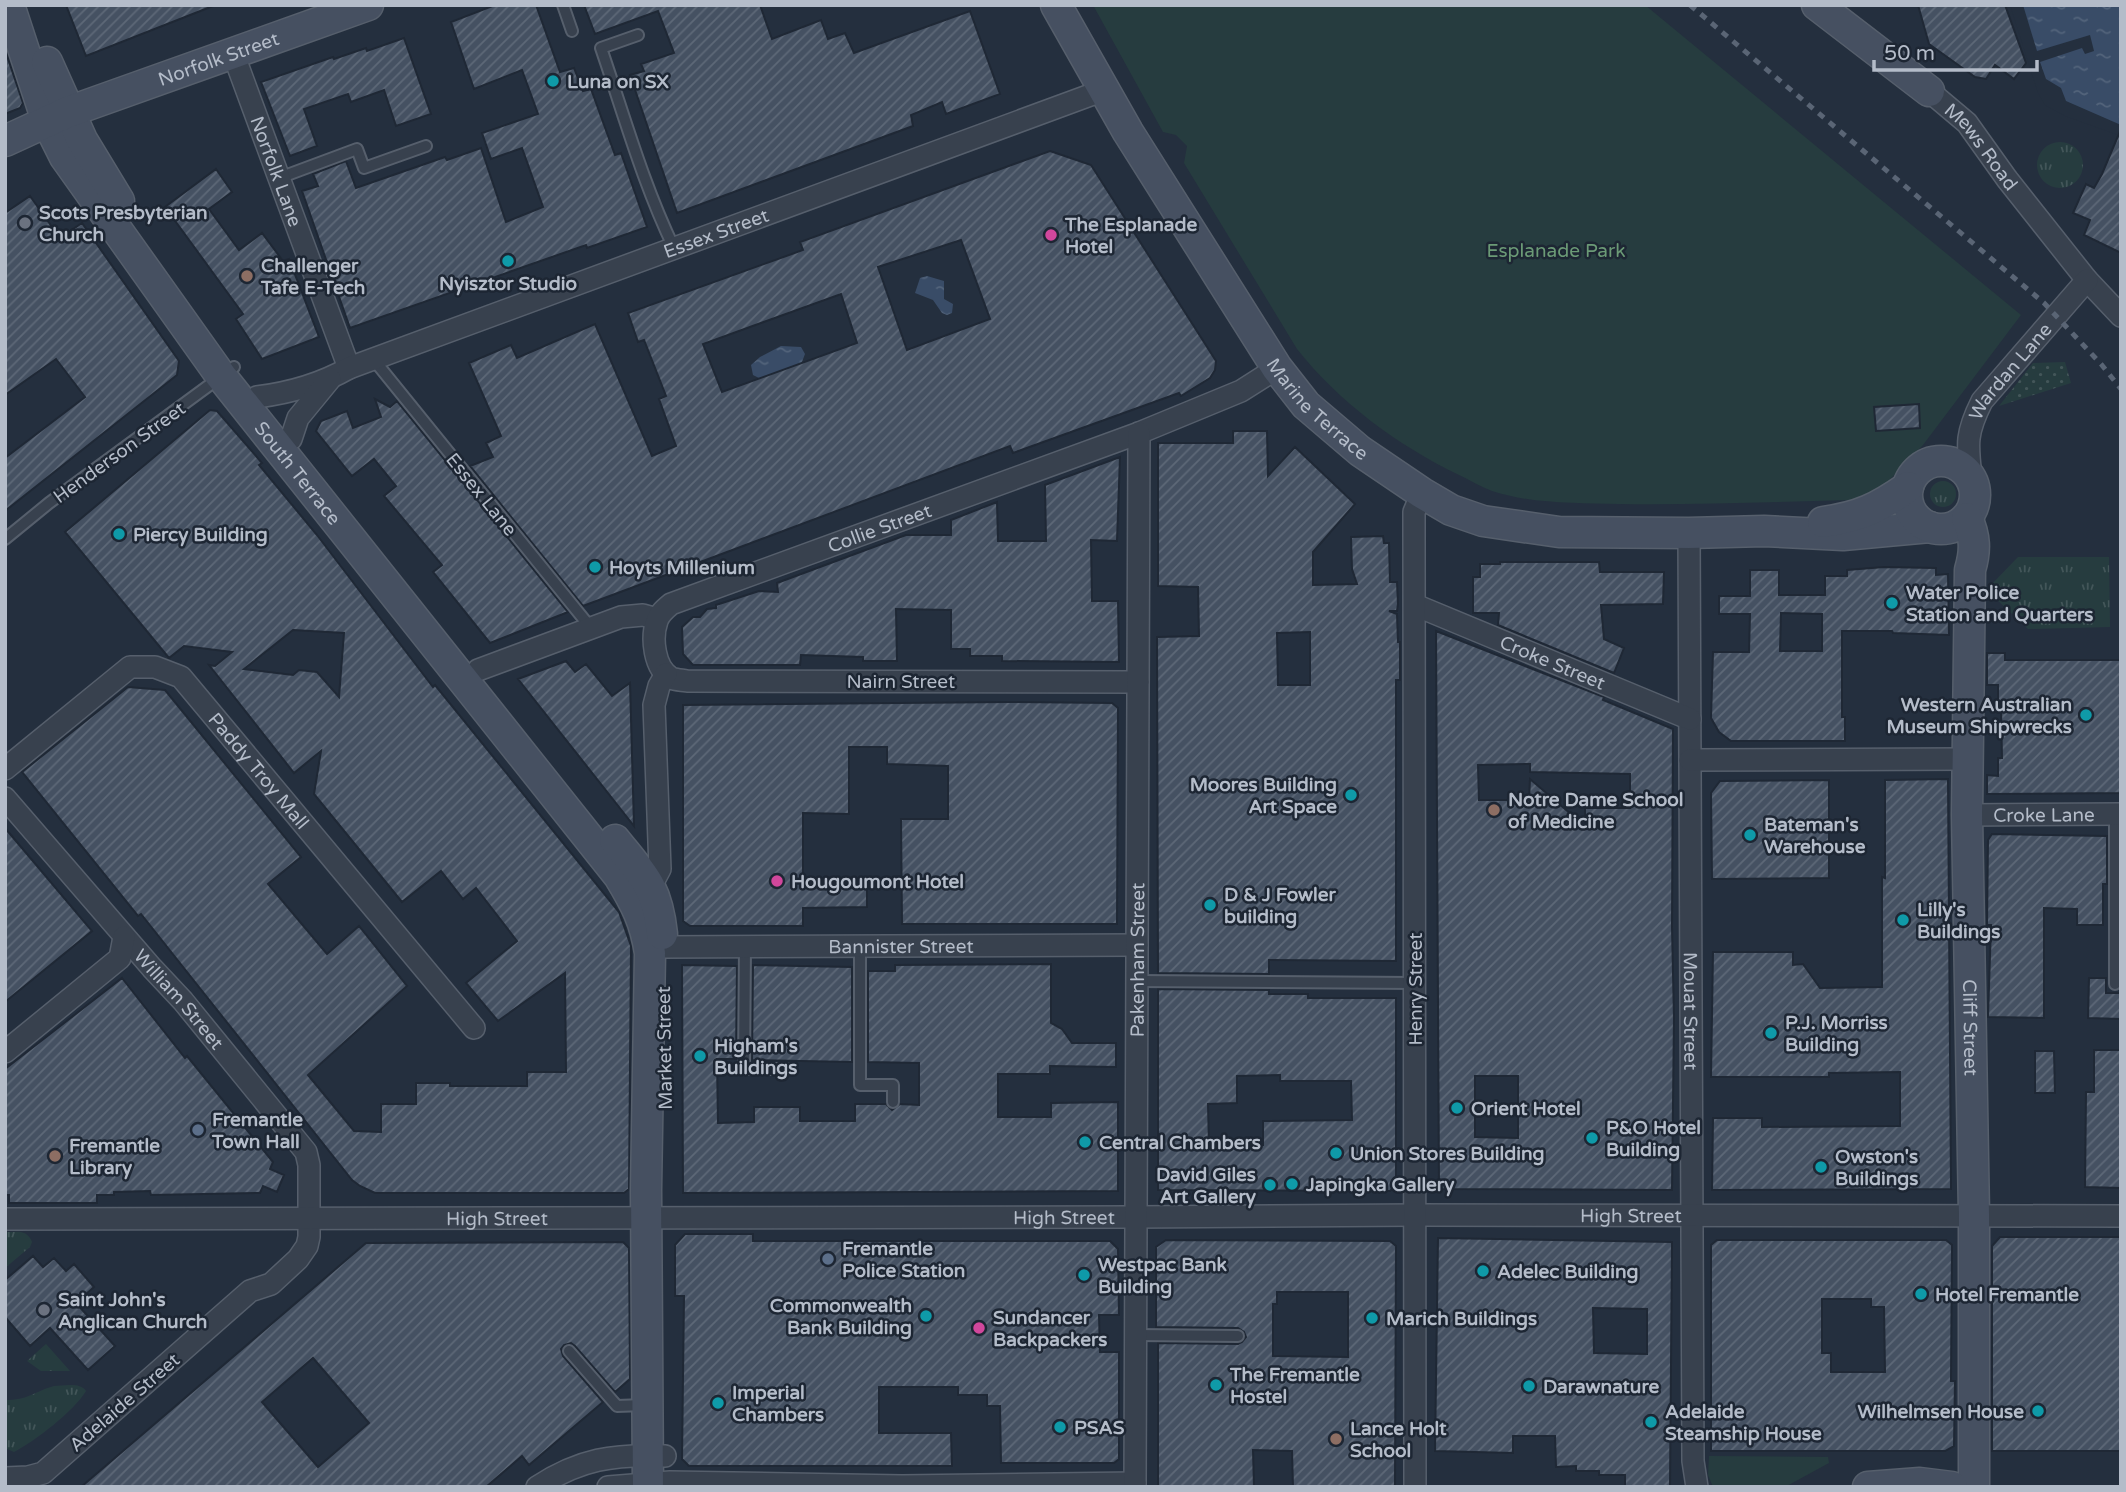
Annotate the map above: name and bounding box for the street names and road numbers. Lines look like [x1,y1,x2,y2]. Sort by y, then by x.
street label: Norfolk Street [155,28,282,91]
street label: Mews Road [1940,99,2022,195]
street label: Norfolk Lane [245,113,306,230]
street label: Essex Street [661,204,772,263]
street label: Wardan Lane [1965,319,2057,424]
street label: Marine Terrace [1262,354,1372,465]
street label: Henderson Street [49,397,190,508]
street label: South Terrace [250,417,345,530]
street label: Essex Lane [441,449,521,540]
street label: Collie Street [825,500,935,558]
street label: Croke Street [1496,631,1608,695]
street label: Nairn Street [847,671,955,693]
street label: Paddy Troy Mall [203,709,313,834]
street label: Croke Lane [1993,804,2095,827]
street label: Pakenham Street [1127,883,1149,1037]
street label: Henry Street [1405,932,1427,1046]
street label: Bannister Street [828,936,974,958]
street label: William Street [129,945,228,1054]
street label: Mouat Street [1679,952,1701,1070]
street label: Cliff Street [1958,979,1982,1076]
street label: Market Street [653,986,677,1110]
street label: High Street [1580,1205,1682,1227]
street label: High Street [1013,1207,1115,1229]
street label: High Street [446,1208,548,1230]
street label: Adelaide Street [65,1349,184,1457]

